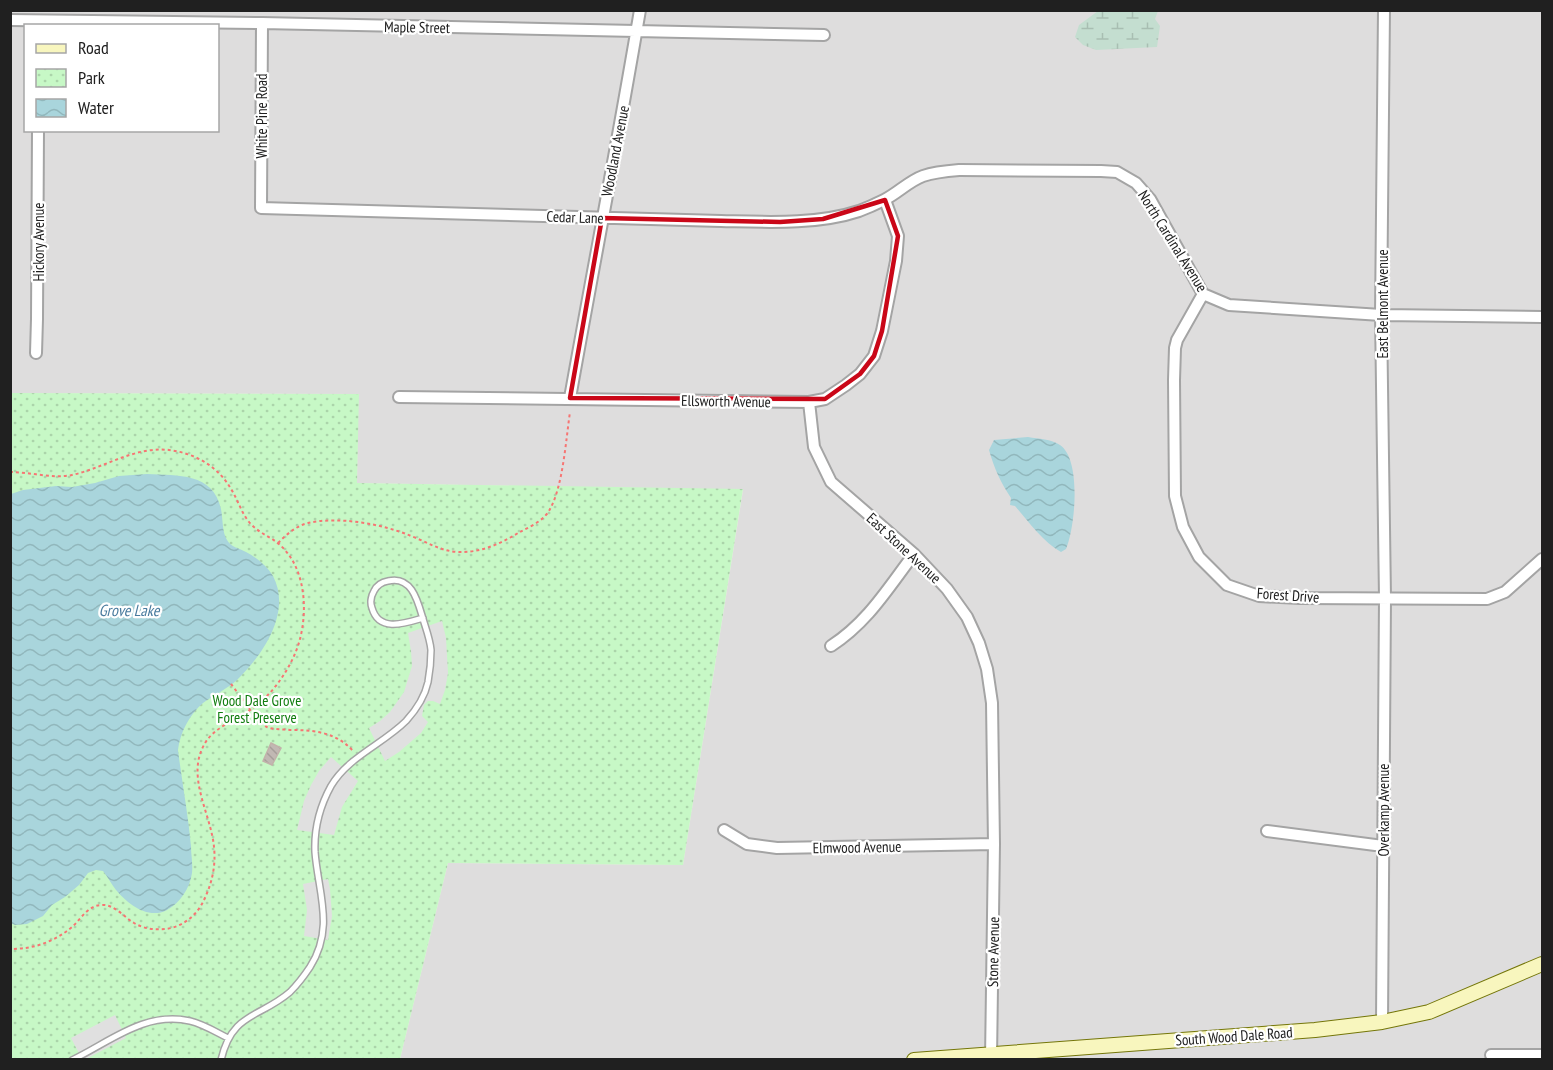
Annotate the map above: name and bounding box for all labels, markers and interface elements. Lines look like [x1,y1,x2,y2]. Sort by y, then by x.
street label: Maple Street [384,17,450,37]
legend [24,24,219,132]
text: Road [78,36,109,59]
text: Park [78,66,105,89]
street label: White Pine Road [252,74,271,158]
text: Water [78,96,114,119]
street label: Woodland Avenue [597,104,633,198]
street label: North Cardinal Avenue [1134,187,1212,295]
street label: Hickory Avenue [29,203,48,281]
street label: Cedar Lane [546,207,604,227]
street label: East Belmont Avenue [1373,249,1392,359]
street label: Ellsworth Avenue [681,391,771,411]
street label: East Stone Avenue [863,509,945,587]
street label: Forest Drive [1256,583,1320,607]
water label: Grove Lake [99,600,161,620]
park label: Wood Dale Grove Forest Preserve [213,691,301,727]
street label: Overkamp Avenue [1374,763,1393,857]
street label: Elmwood Avenue [813,837,901,857]
street label: Stone Avenue [983,917,1003,987]
street label: South Wood Dale Road [1175,1022,1293,1050]

